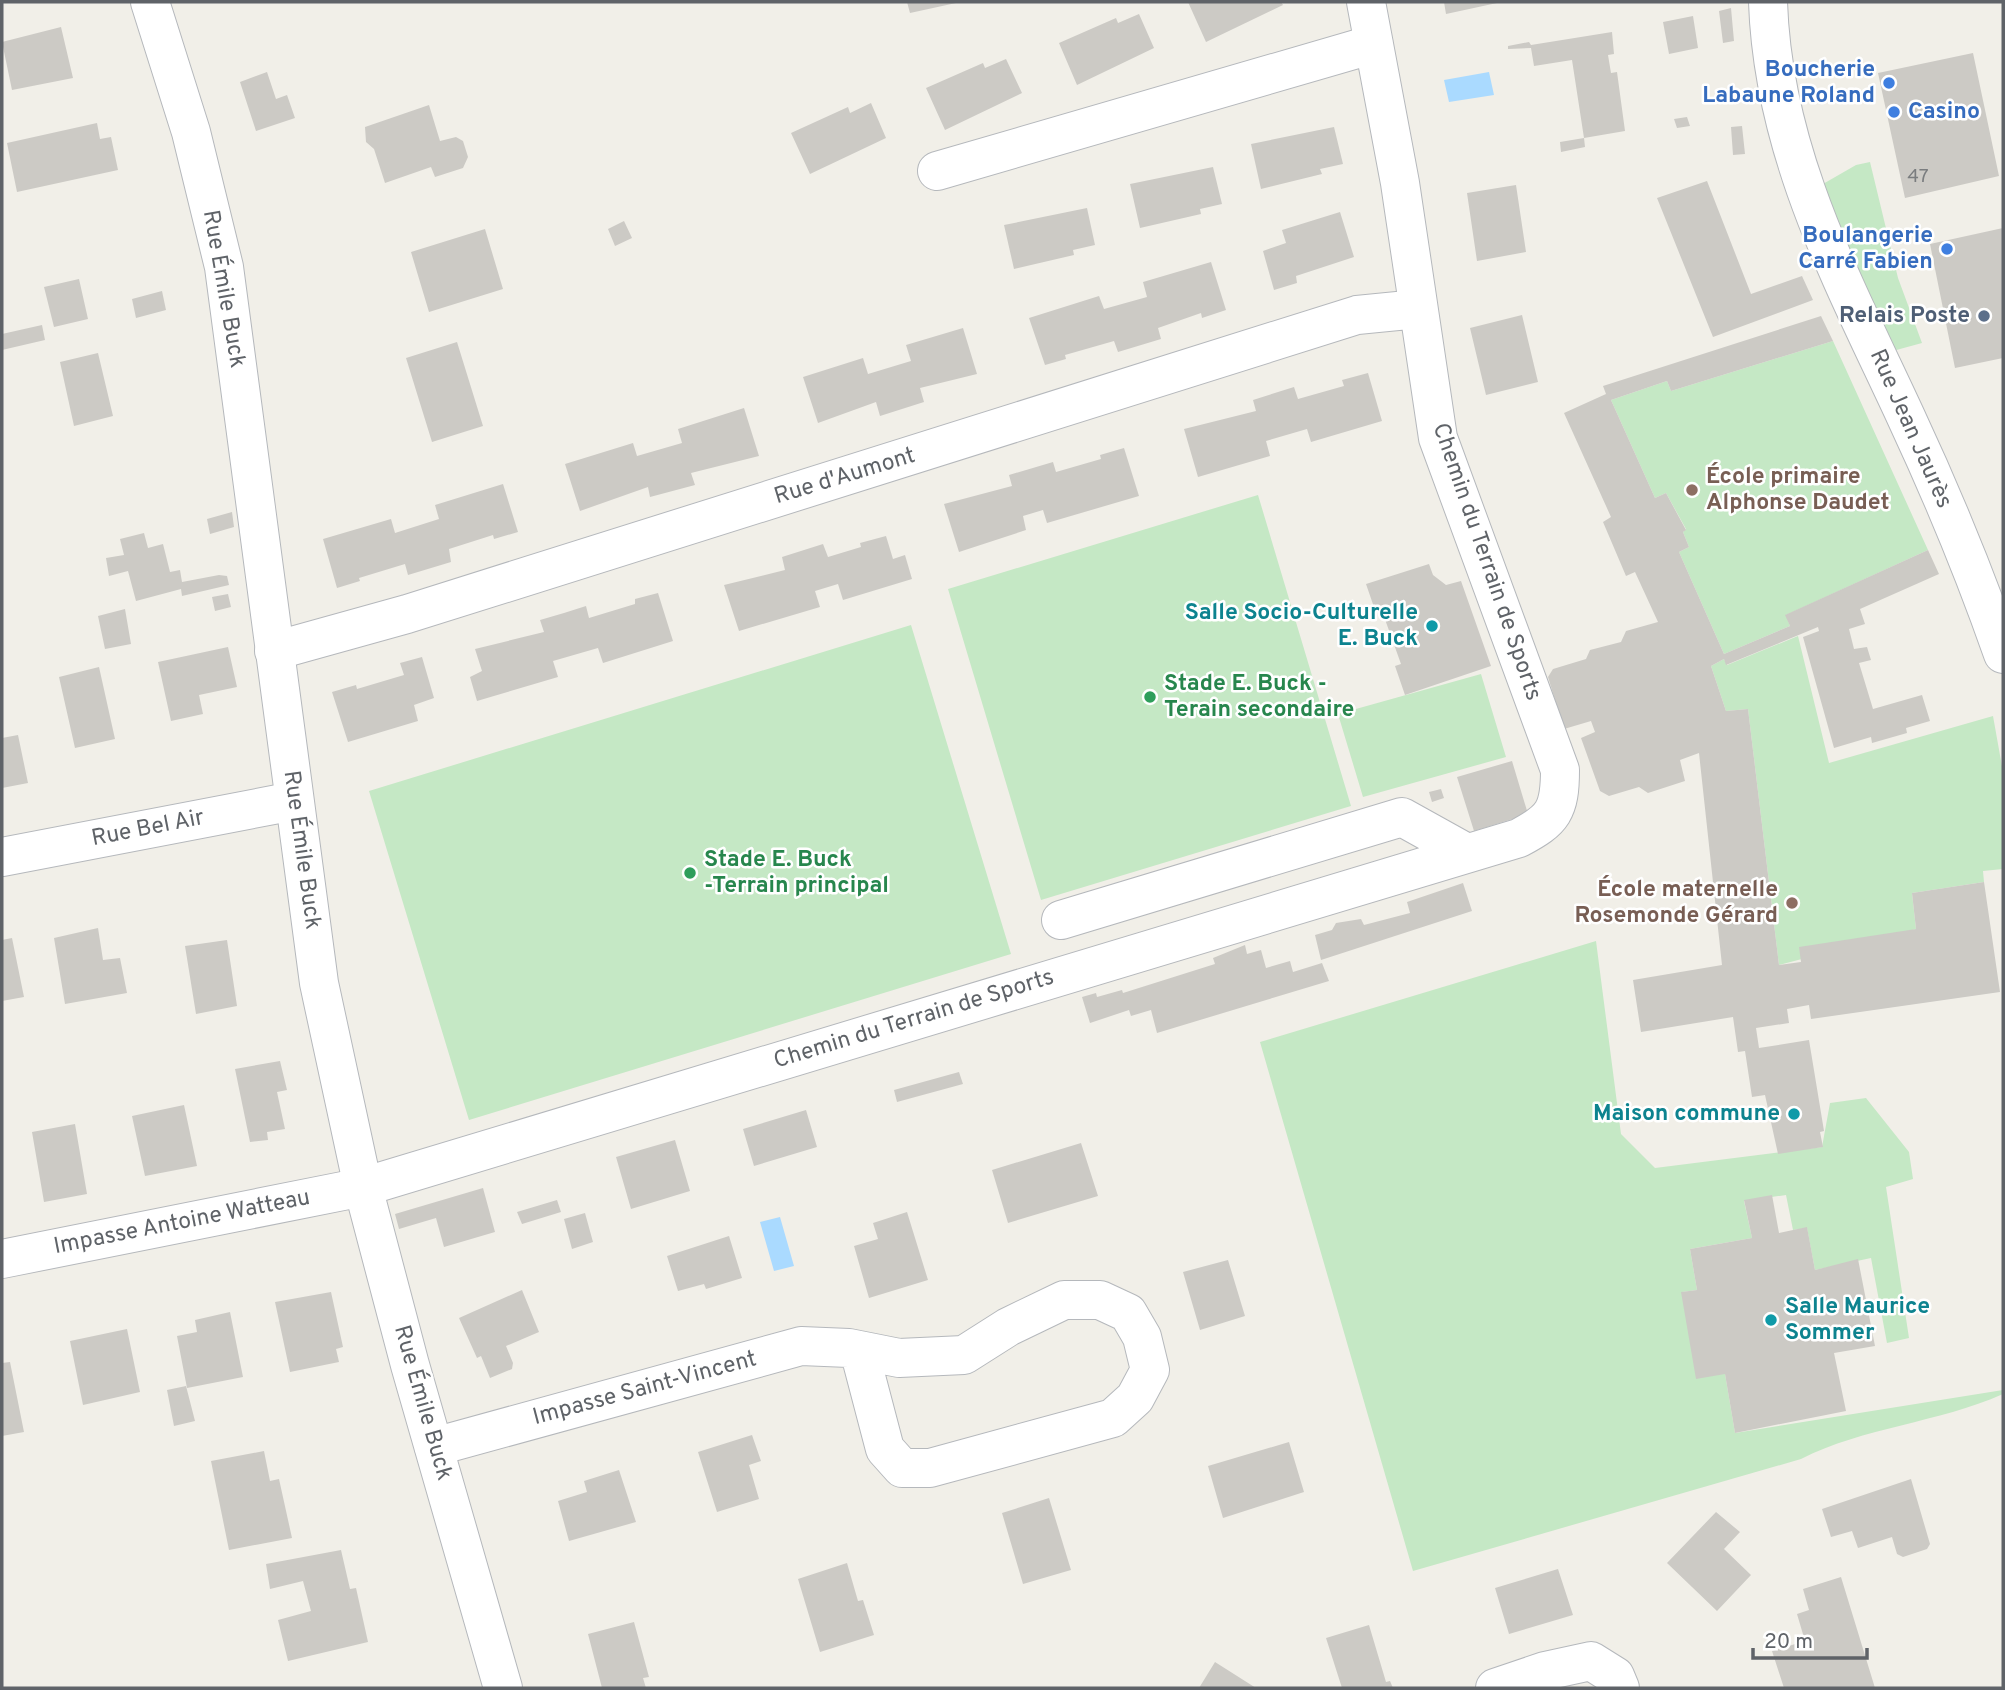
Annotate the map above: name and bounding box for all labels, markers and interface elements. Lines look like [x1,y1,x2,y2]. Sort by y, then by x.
place label: Boucherie Labaune Roland [1702,56,1875,111]
marker: Boucherie Labaune Roland [1881,75,1897,91]
place label: Casino [1908,98,1980,127]
marker: Casino [1886,104,1902,120]
house number: 47 [1907,165,1929,189]
street label: Rue Émile Buck [195,208,252,370]
place label: Boulangerie Carré Fabien [1798,222,1933,277]
marker: Boulangerie Carré Fabien [1939,241,1955,257]
place label: Relais Poste [1839,302,1970,331]
marker: Relais Poste [1976,308,1992,324]
street label: Rue Jean Jaurès [1862,345,1958,513]
street label: Chemin du Terrain de Sports [1425,419,1547,705]
street label: Rue d'Aumont [771,442,919,512]
place label: École primaire Alphonse Daudet [1706,462,1889,518]
marker: École primaire Alphonse Daudet [1684,482,1700,498]
place label: Salle Socio-Culturelle E. Buck [1185,599,1418,654]
marker: Salle Socio-Culturelle E. Buck [1424,618,1440,634]
place label: Stade E. Buck - Terain secondaire [1164,670,1354,725]
marker: Stade E. Buck - Terain secondaire [1142,689,1158,705]
street label: Rue Émile Buck [276,769,327,931]
street label: Rue Bel Air [89,804,207,854]
place label: Stade E. Buck -Terrain principal [704,846,889,901]
marker: Stade E. Buck -Terrain principal [682,865,698,881]
place label: École maternelle Rosemonde Gérard [1574,875,1778,931]
marker: École maternelle Rosemonde Gérard [1784,895,1800,911]
street label: Chemin du Terrain de Sports [770,964,1058,1076]
place label: Maison commune [1593,1100,1780,1129]
marker: Maison commune [1786,1106,1802,1122]
street label: Impasse Antoine Watteau [51,1184,313,1262]
place label: Salle Maurice Sommer [1785,1293,1930,1348]
marker: Salle Maurice Sommer [1763,1312,1779,1328]
street label: Rue Émile Buck [386,1322,459,1484]
street label: Impasse Saint-Vincent [530,1345,760,1433]
scale bar [1753,1616,1867,1660]
text: 20 m [1764,1629,1813,1656]

